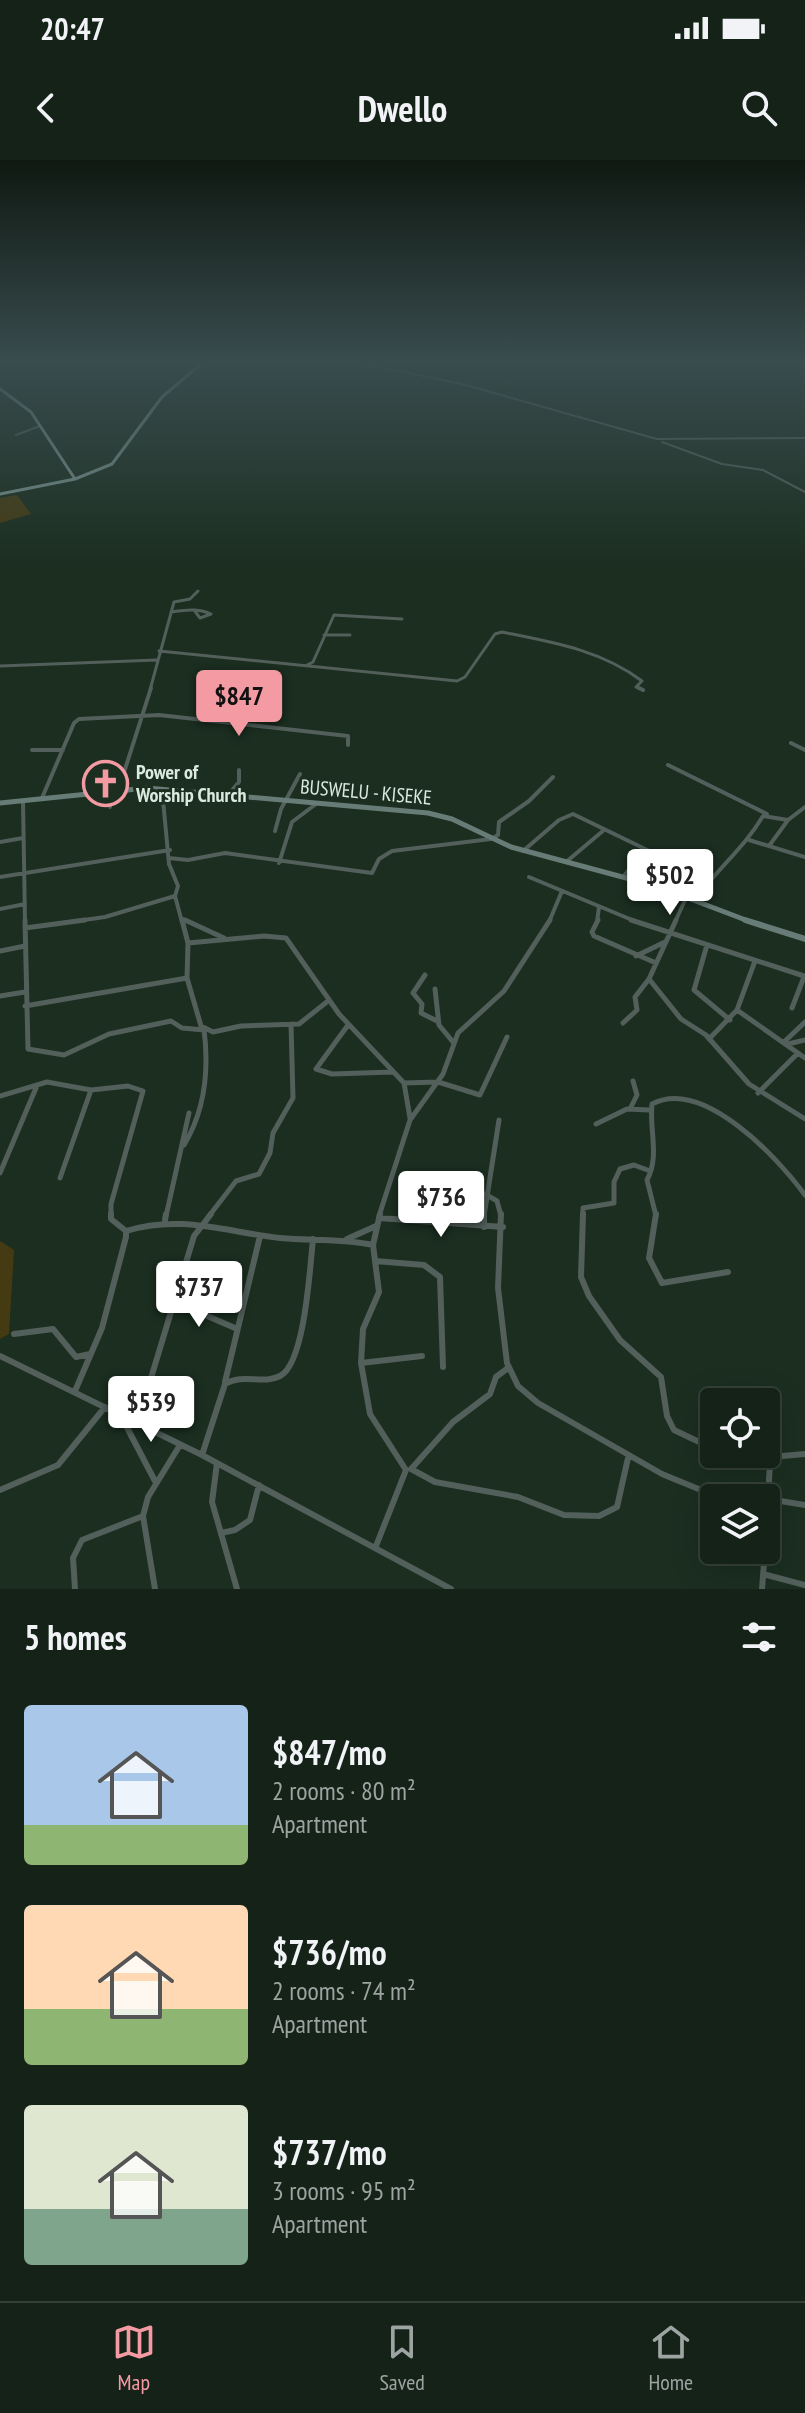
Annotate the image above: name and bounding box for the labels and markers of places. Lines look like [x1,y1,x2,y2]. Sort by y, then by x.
pin: $847 [192,670,286,738]
church icon: Power of Worship Church [81,759,129,807]
place label: Power of Worship Church [135,759,246,808]
pin: $502 [623,849,717,917]
pin: $736 [394,1171,488,1239]
pin: $737 [152,1261,246,1329]
pin: $539 [104,1376,198,1444]

